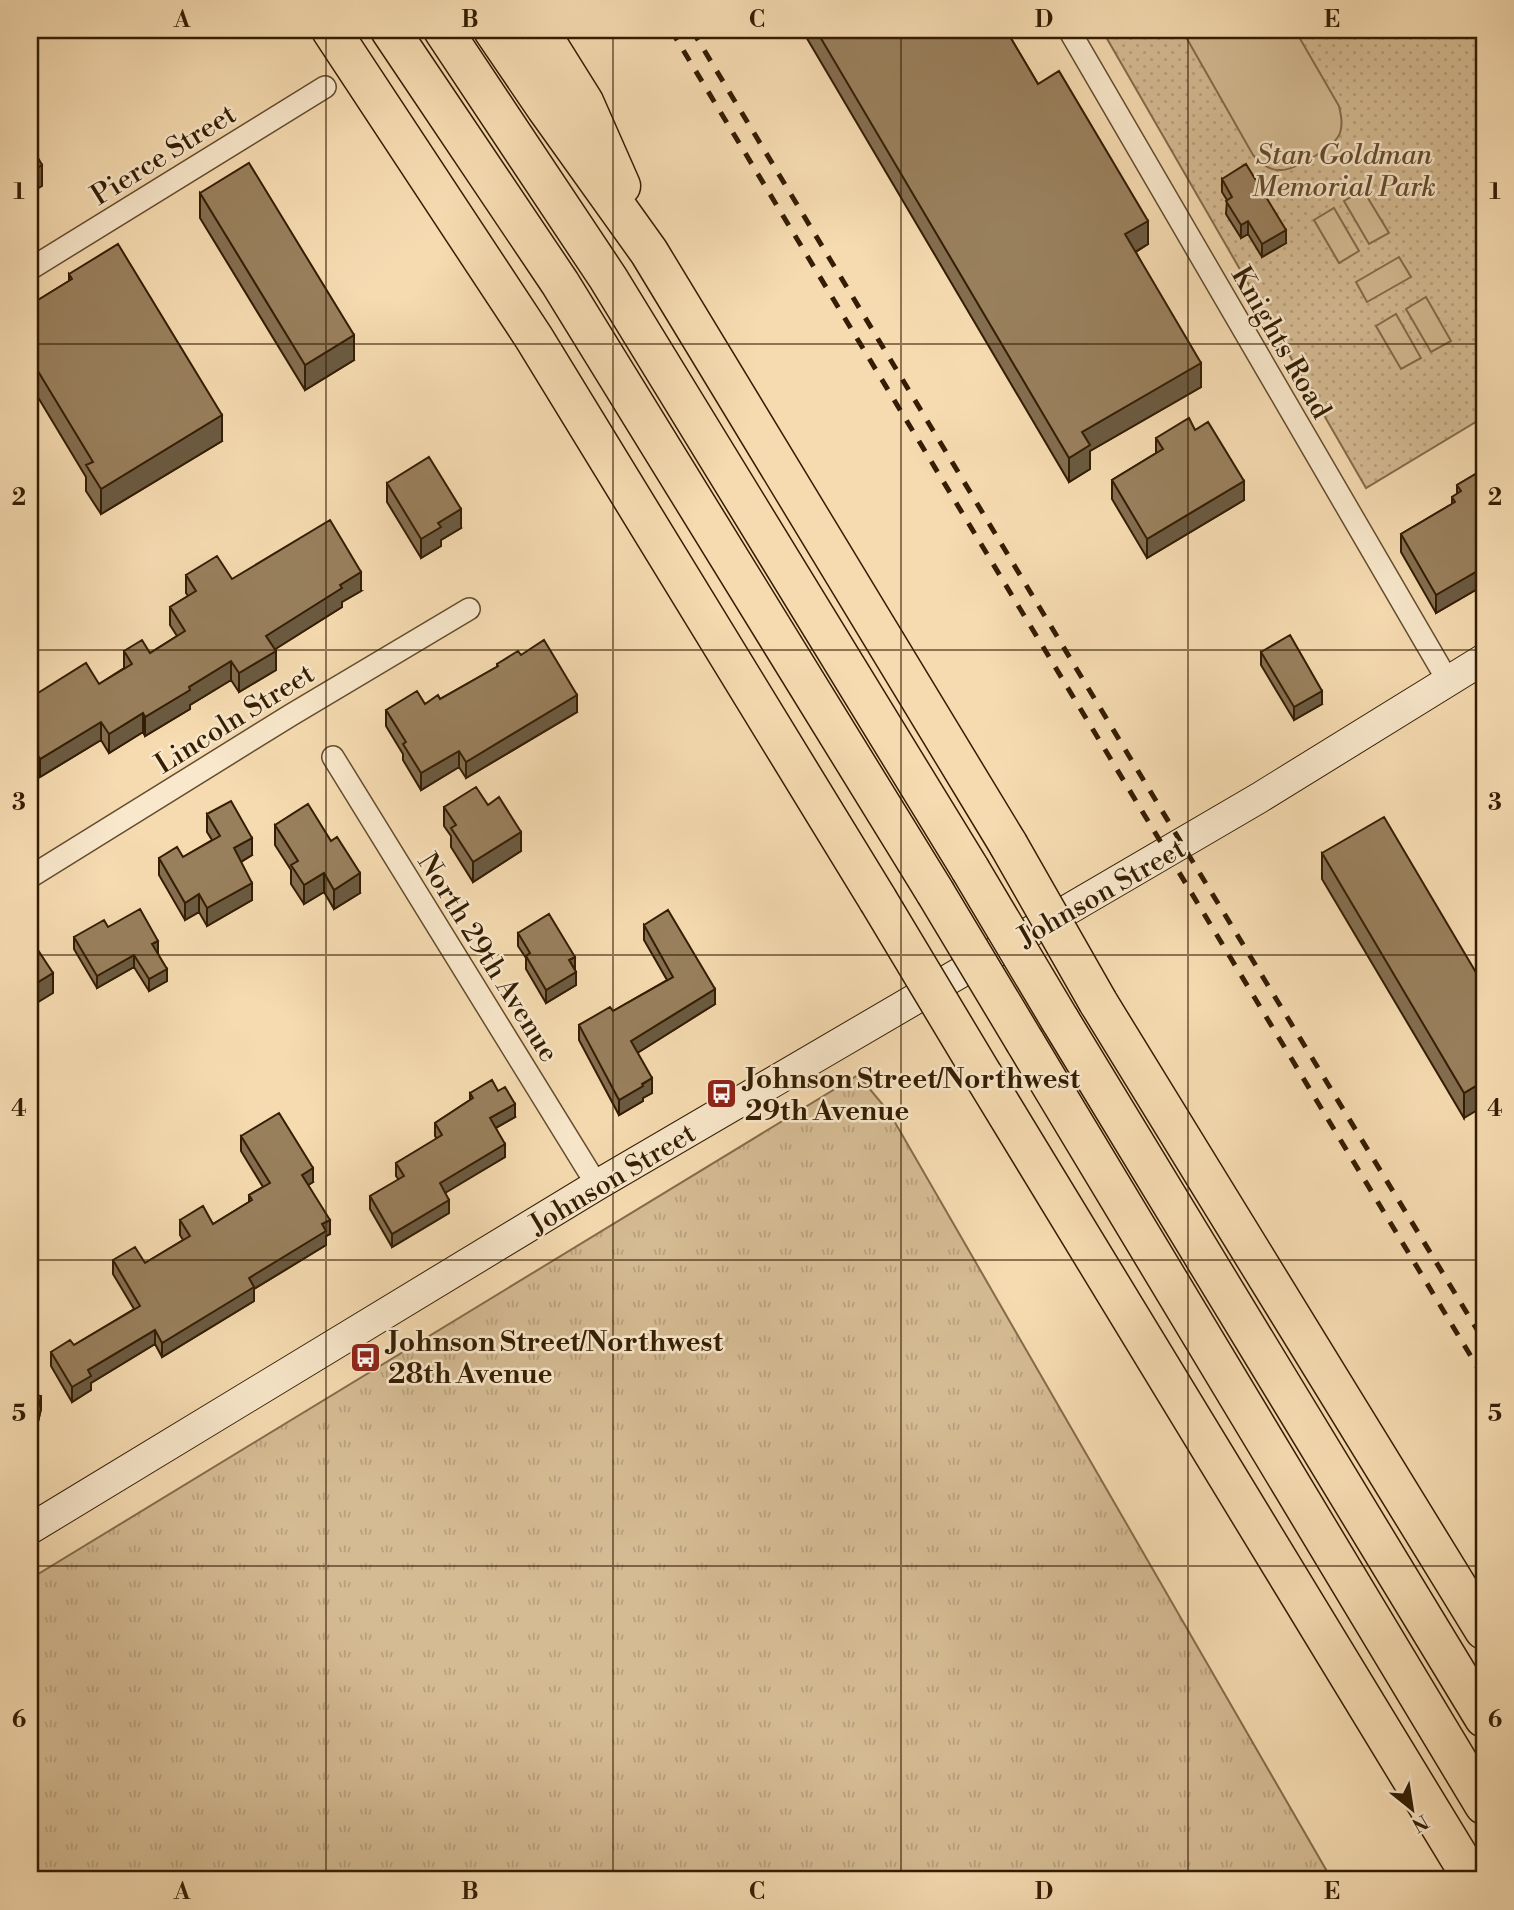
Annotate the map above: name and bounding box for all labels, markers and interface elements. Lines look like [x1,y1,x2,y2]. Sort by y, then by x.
text: A [173,6,191,34]
text: B [461,6,479,34]
text: C [749,6,765,34]
text: D [1035,6,1053,34]
text: E [1324,6,1340,34]
street label: Pierce Street [85,97,243,214]
park label: Stan Goldman Memorial Park [1252,138,1436,205]
text: 1 [13,178,25,206]
text: 1 [1489,178,1501,206]
street label: Knights Road [1223,260,1339,425]
text: 2 [12,484,26,512]
text: 2 [1488,484,1502,512]
street label: Lincoln Street [149,656,321,782]
text: 3 [12,789,26,817]
text: 3 [1488,789,1502,817]
street label: Johnson Street [1011,831,1192,956]
street label: North 29th Avenue [409,847,566,1069]
place label: Johnson Street/Northwest 29th Avenue [741,1062,1081,1129]
bus stop icon: Johnson Street/Northwest 29th Avenue [705,1077,739,1111]
text: 4 [11,1095,27,1123]
text: 4 [1487,1095,1503,1123]
street label: Johnson Street [522,1116,702,1243]
place label: Johnson Street/Northwest 28th Avenue [384,1325,724,1392]
bus stop icon: Johnson Street/Northwest 28th Avenue [348,1340,382,1374]
text: 5 [12,1400,26,1428]
text: 5 [1488,1400,1502,1428]
text: 6 [12,1706,26,1734]
text: 6 [1488,1706,1502,1734]
north arrow [1378,1773,1448,1843]
text: N [1407,1809,1433,1837]
text: A [173,1878,191,1906]
text: B [461,1878,479,1906]
text: C [749,1878,765,1906]
text: D [1035,1878,1053,1906]
text: E [1324,1878,1340,1906]

